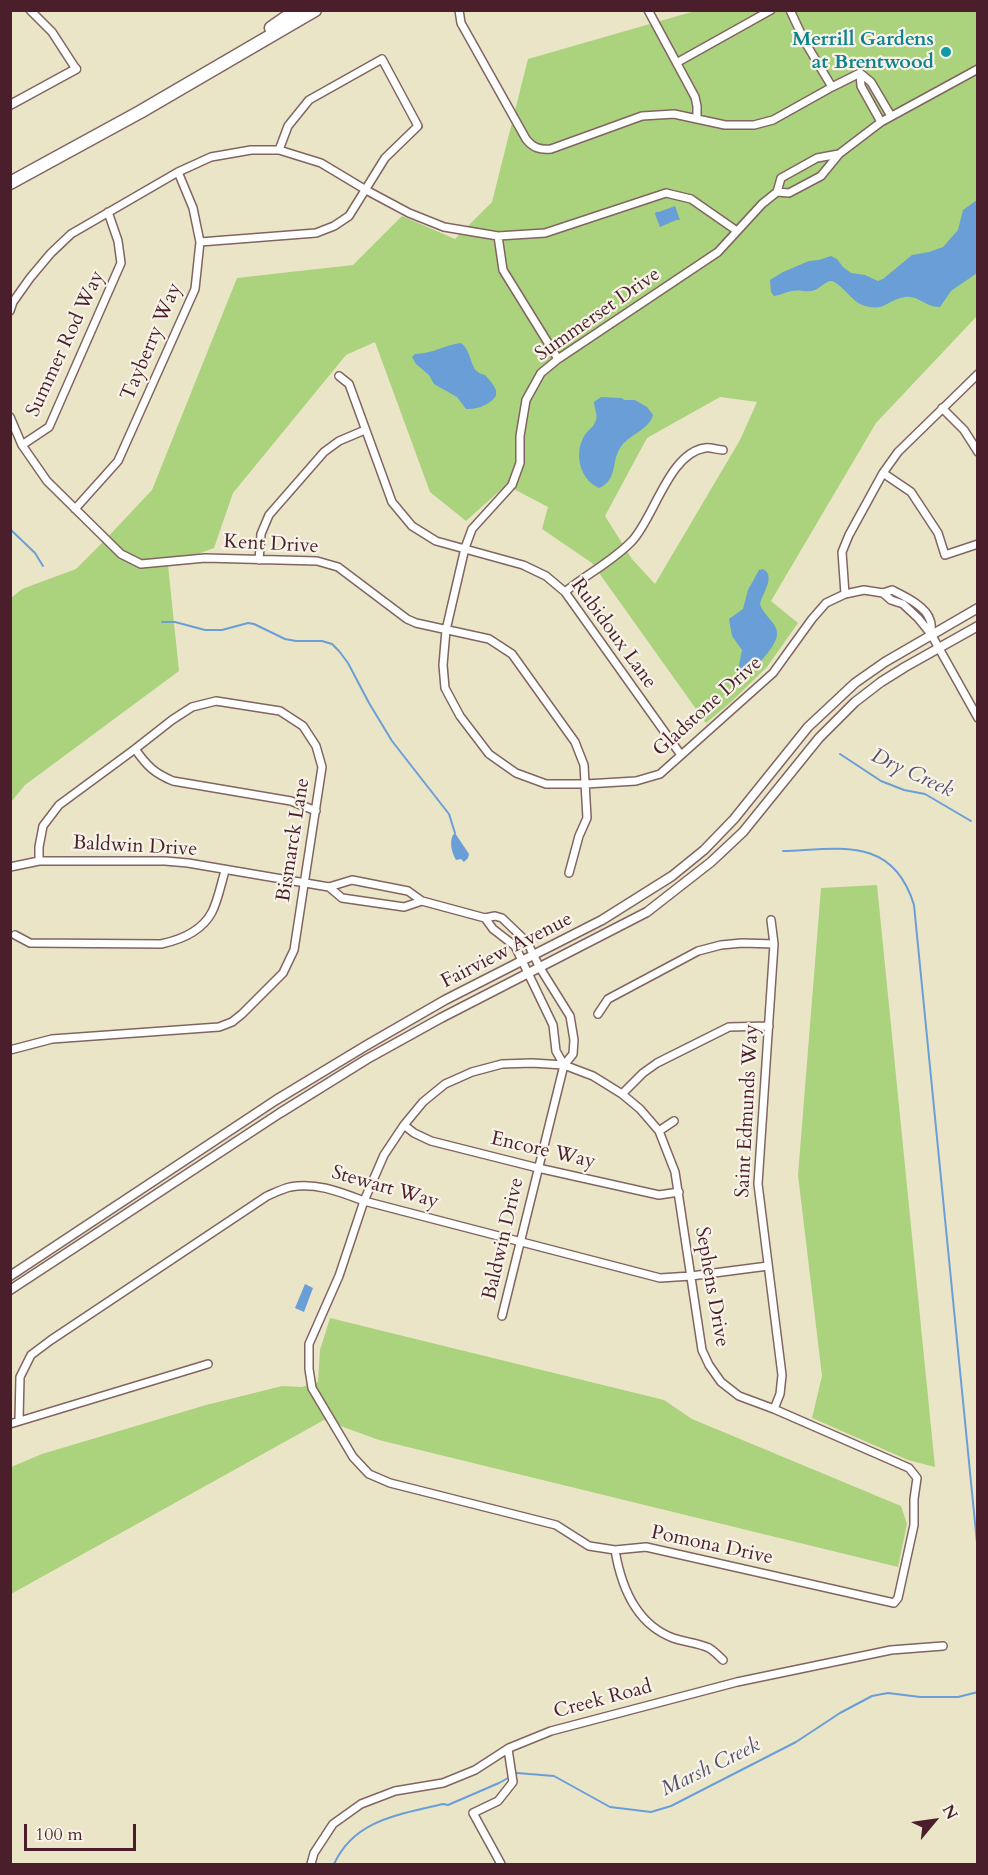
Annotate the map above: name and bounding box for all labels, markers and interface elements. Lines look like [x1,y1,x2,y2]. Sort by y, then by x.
place label: Merrill Gardens at Brentwood [792,28,934,75]
marker: Merrill Gardens at Brentwood [939,45,953,59]
street label: Summerset Drive [531,263,665,367]
street label: Summer Rod Way [22,267,110,421]
street label: Tayberry Way [116,280,188,404]
street label: Kent Drive [223,531,319,559]
street label: Rubidoux Lane [565,574,661,694]
street label: Gladstone Drive [649,652,767,762]
water label: Dry Creek [867,744,957,804]
street label: Bismarck Lane [272,776,316,904]
street label: Baldwin Drive [72,832,198,862]
street label: Fairview Avenue [437,908,577,994]
street label: Saint Edmunds Way [731,1024,765,1198]
street label: Encore Way [488,1127,598,1175]
street label: Stewart Way [329,1161,441,1215]
street label: Baldwin Drive [478,1176,530,1302]
street label: Sephens Drive [689,1225,733,1349]
street label: Pomona Drive [649,1521,775,1571]
street label: Creek Road [551,1675,655,1725]
water label: Marsh Creek [657,1733,765,1803]
north arrow [904,1791,964,1851]
text: N [937,1801,963,1824]
scale bar [27,1812,140,1850]
text: 100 m [35,1822,83,1847]

